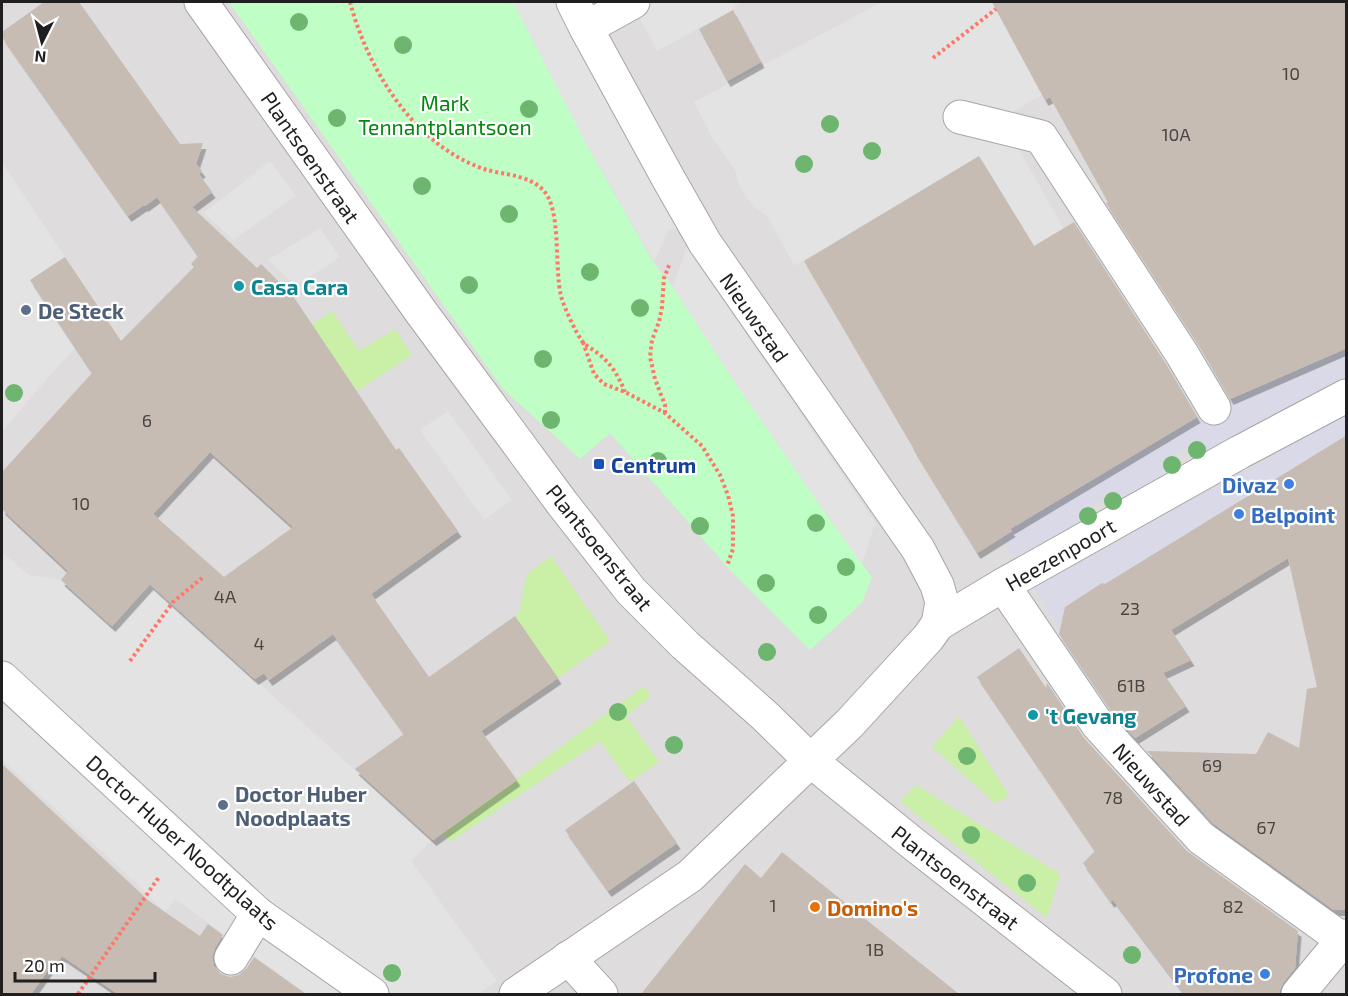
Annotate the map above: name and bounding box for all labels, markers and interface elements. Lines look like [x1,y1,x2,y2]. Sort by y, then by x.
north arrow [12,12,72,72]
text: N [34,47,47,67]
house number: 10 [1282,62,1300,84]
street label: Plantsoenstraat [256,87,366,227]
park label: Mark Tennantplantsoen [358,90,532,139]
house number: 10A [1161,123,1191,145]
street label: Nieuwstad [715,268,795,366]
place label: Casa Cara [251,274,348,299]
marker: Casa Cara [232,279,246,293]
place label: De Steck [38,298,124,323]
marker: De Steck [19,303,33,317]
house number: 6 [142,409,152,431]
place label: Centrum [611,452,696,477]
marker: Centrum [592,457,606,471]
place label: Divaz [1222,472,1277,497]
marker: Divaz [1282,477,1296,491]
street label: Plantsoenstraat [542,479,658,615]
house number: 10 [72,492,90,514]
place label: Belpoint [1251,502,1336,527]
marker: Belpoint [1232,507,1246,521]
street label: Heezenpoort [1000,512,1120,596]
house number: 4A [214,585,237,607]
house number: 23 [1120,597,1140,619]
house number: 4 [253,632,265,654]
house number: 61B [1117,674,1145,696]
place label: 't Gevang [1045,703,1136,728]
marker: 't Gevang [1026,708,1040,722]
street label: Nieuwstad [1108,737,1196,831]
street label: Doctor Huber Noodtplaats [82,749,284,935]
house number: 69 [1202,754,1222,776]
place label: Doctor Huber Noodplaats [235,781,367,830]
house number: 78 [1103,786,1123,808]
marker: Doctor Huber Noodplaats [216,798,230,812]
house number: 67 [1256,816,1276,838]
street label: Plantsoenstraat [887,820,1025,934]
house number: 1 [769,894,777,916]
place label: Domino's [827,895,918,920]
house number: 82 [1222,895,1244,917]
marker: Domino's [808,900,822,914]
house number: 1B [866,938,884,960]
scale bar [15,945,154,983]
text: 20 m [24,954,65,976]
place label: Profone [1174,962,1253,987]
marker: Profone [1258,967,1272,981]

